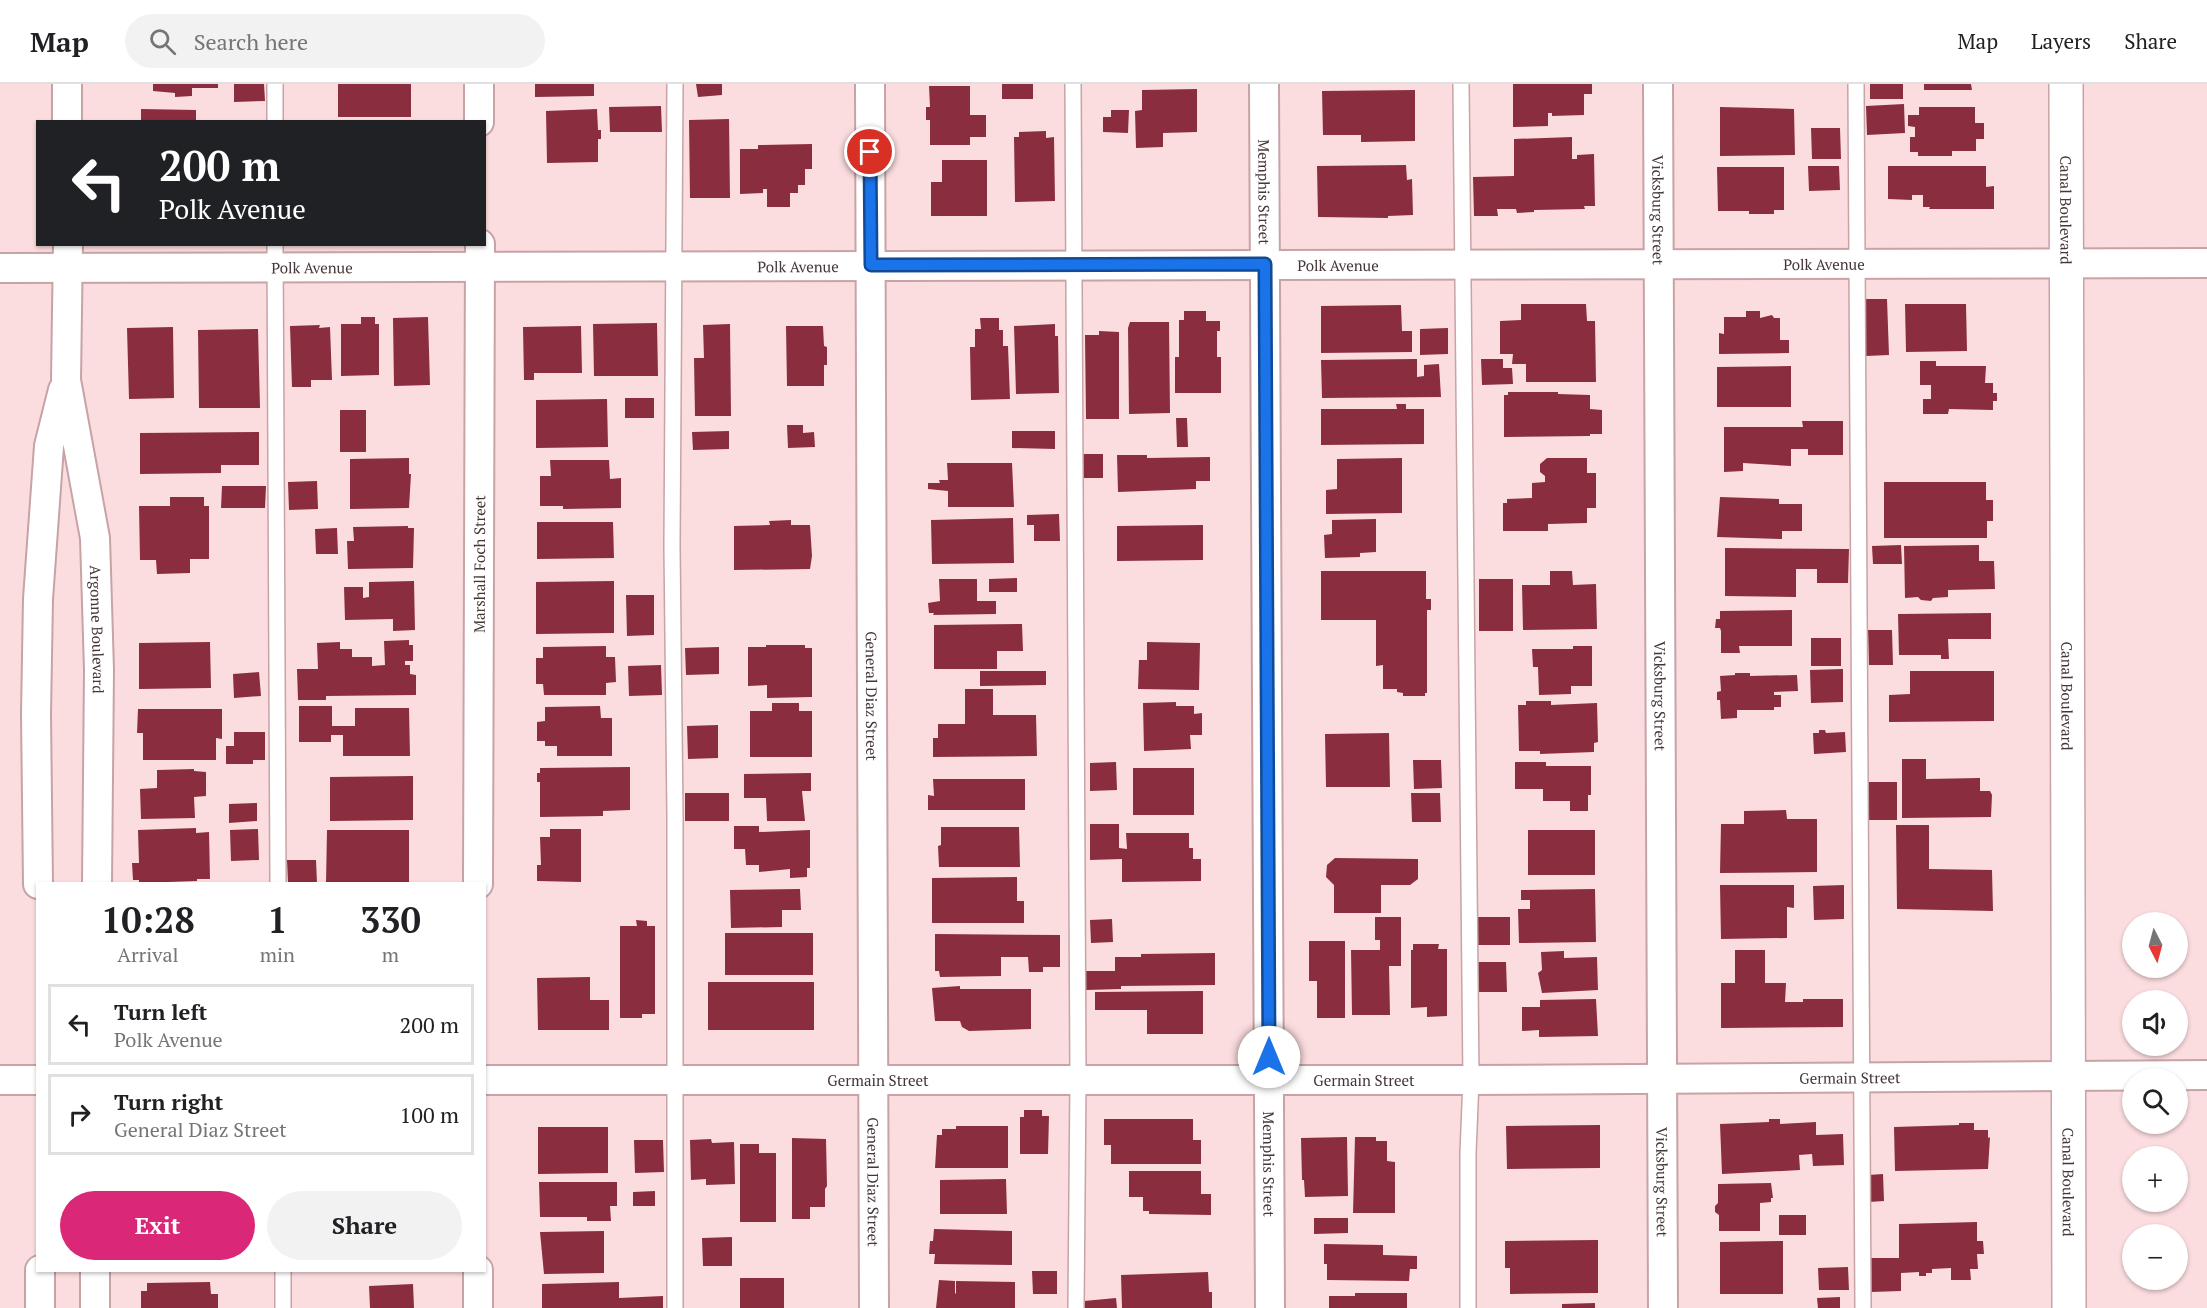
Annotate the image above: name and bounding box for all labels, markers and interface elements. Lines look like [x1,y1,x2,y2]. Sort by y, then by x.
search box [125,14,545,68]
text: Map [30,23,89,60]
icon: search [146,25,179,58]
text: Search here [194,27,308,56]
text: Map [1957,27,1998,55]
text: Layers [2031,27,2091,55]
text: Share [2124,27,2177,55]
pin [844,126,895,177]
icon: arrive [853,135,886,168]
text: 200 m [159,137,280,193]
street label: Memphis Street [1254,139,1275,245]
icon: left [60,144,138,222]
street label: Vicksburg Street [1648,155,1669,266]
street label: Canal Boulevard [2056,155,2076,265]
text: Polk Avenue [159,191,306,227]
street label: Polk Avenue [1783,254,1865,274]
street label: Polk Avenue [1297,255,1379,275]
street label: Polk Avenue [757,256,839,276]
street label: Polk Avenue [271,257,353,277]
street label: Marshall Foch Street [469,495,489,633]
street label: Argonne Boulevard [86,565,109,694]
street label: General Diaz Street [862,631,882,761]
street label: Vicksburg Street [1650,641,1671,752]
street label: Canal Boulevard [2057,641,2078,751]
text: 10:28 [101,896,195,943]
text: 1 [267,896,288,943]
text: 330 [360,896,421,943]
north arrow [2122,912,2188,978]
map controls [2122,912,2188,1290]
text: Arrival [117,941,179,968]
text: min [260,941,295,968]
text: m [382,941,399,968]
button: sound [2122,990,2188,1056]
text: Turn left [114,997,207,1026]
icon: left [63,1008,96,1041]
text: 200 m [399,1010,459,1039]
position arrow [1237,1025,1301,1089]
text: Polk Avenue [114,1026,223,1053]
street label: Germain Street [1799,1067,1901,1088]
button: search [2122,1068,2188,1134]
street label: Germain Street [827,1070,929,1090]
street label: Germain Street [1313,1070,1415,1090]
text: Turn right [114,1087,223,1116]
icon: right [63,1098,96,1131]
text: 100 m [399,1100,459,1129]
street label: Memphis Street [1259,1111,1280,1217]
text: General Diaz Street [114,1116,287,1143]
street label: General Diaz Street [863,1117,884,1247]
street label: Vicksburg Street [1652,1127,1673,1238]
street label: Canal Boulevard [2059,1127,2079,1237]
button: + [2122,1146,2188,1212]
button: Exit [60,1191,255,1260]
button: Share [267,1191,462,1260]
button: − [2122,1224,2188,1290]

